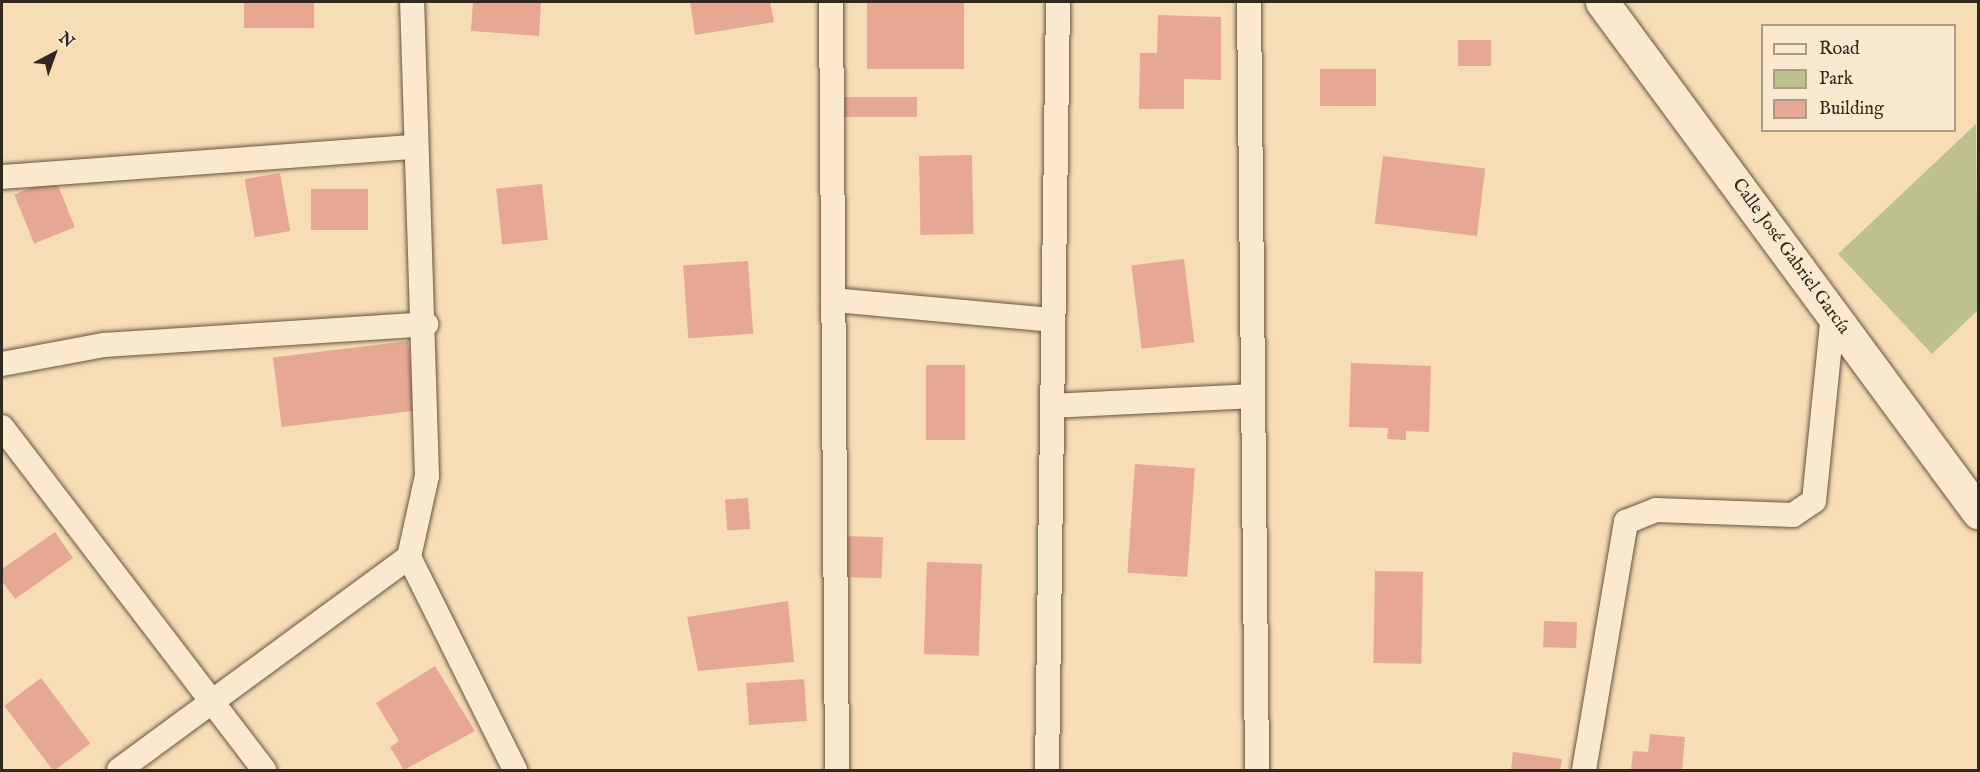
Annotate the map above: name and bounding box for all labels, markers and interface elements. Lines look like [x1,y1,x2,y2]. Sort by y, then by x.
north arrow [24,24,84,84]
legend [1761,24,1956,132]
text: N [54,28,78,53]
text: Road [1819,38,1860,61]
text: Park [1819,68,1853,91]
text: Building [1819,98,1884,121]
street label: Calle José Gabriel García [1726,175,1854,339]

